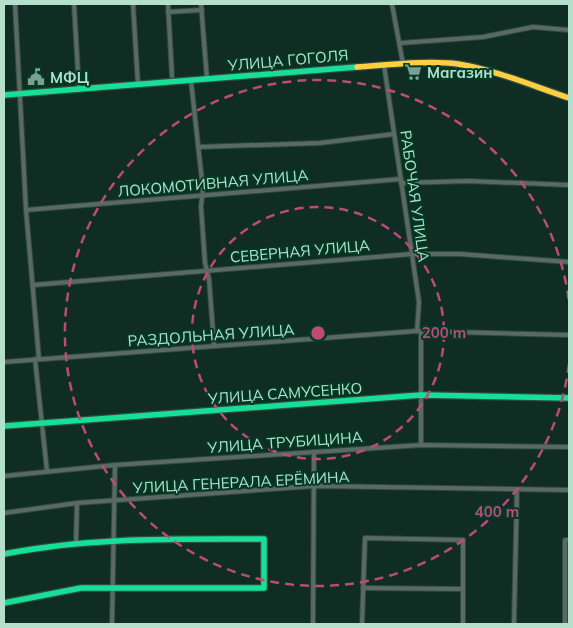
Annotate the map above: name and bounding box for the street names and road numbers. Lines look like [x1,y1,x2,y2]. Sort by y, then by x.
street label: УЛИЦА ГОГОЛЯ [226,45,349,75]
street label: РАБОЧАЯ УЛИЦА [396,129,434,263]
street label: ЛОКОМОТИВНАЯ УЛИЦА [117,165,309,201]
street label: СЕВЕРНАЯ УЛИЦА [229,235,371,267]
street label: РАЗДОЛЬНАЯ УЛИЦА [127,320,295,350]
street label: УЛИЦА САМУСЕНКО [206,378,363,408]
street label: УЛИЦА ТРУБИЦИНА [206,427,363,457]
street label: УЛИЦА ГЕНЕРАЛА ЕРЁМИНА [131,467,350,497]

